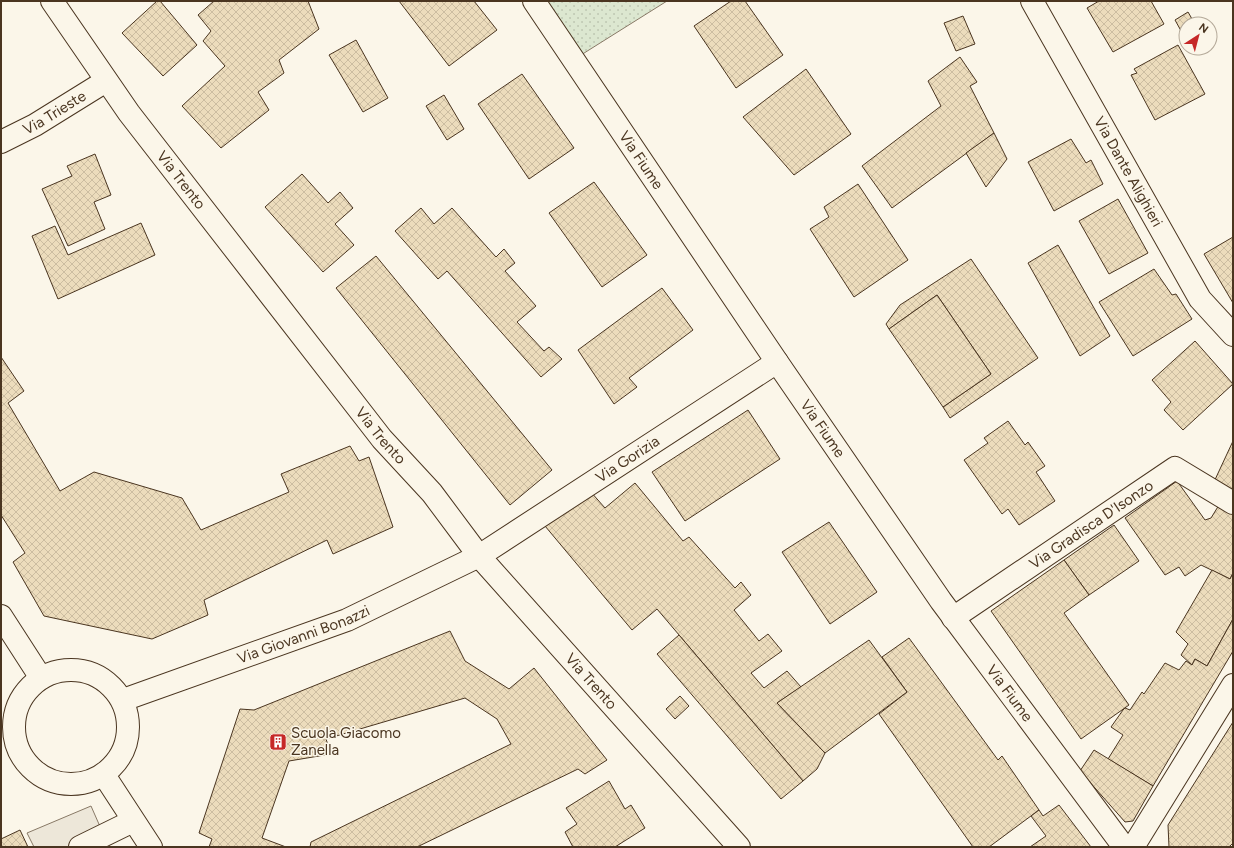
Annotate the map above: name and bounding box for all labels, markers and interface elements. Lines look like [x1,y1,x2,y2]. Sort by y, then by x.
north arrow [1178,16,1218,56]
text: N [1196,21,1211,36]
street label: Via Trieste [20,87,89,139]
street label: Via Dante Alighieri [1090,113,1166,230]
street label: Via Fiume [615,128,667,193]
street label: Via Trento [153,147,210,213]
street label: Via Fiume [797,396,849,461]
street label: Via Trento [352,403,410,468]
street label: Via Gorizia [592,432,663,486]
street label: Via Gradisca D'Isonzo [1026,476,1157,573]
street label: Via Giovanni Bonazzi [235,601,373,667]
street label: Via Trento [561,650,621,713]
street label: Via Fiume [983,661,1037,725]
place label: Scuola Giacomo Zanella [291,724,401,759]
building icon: Scuola Giacomo Zanella [268,732,288,752]

